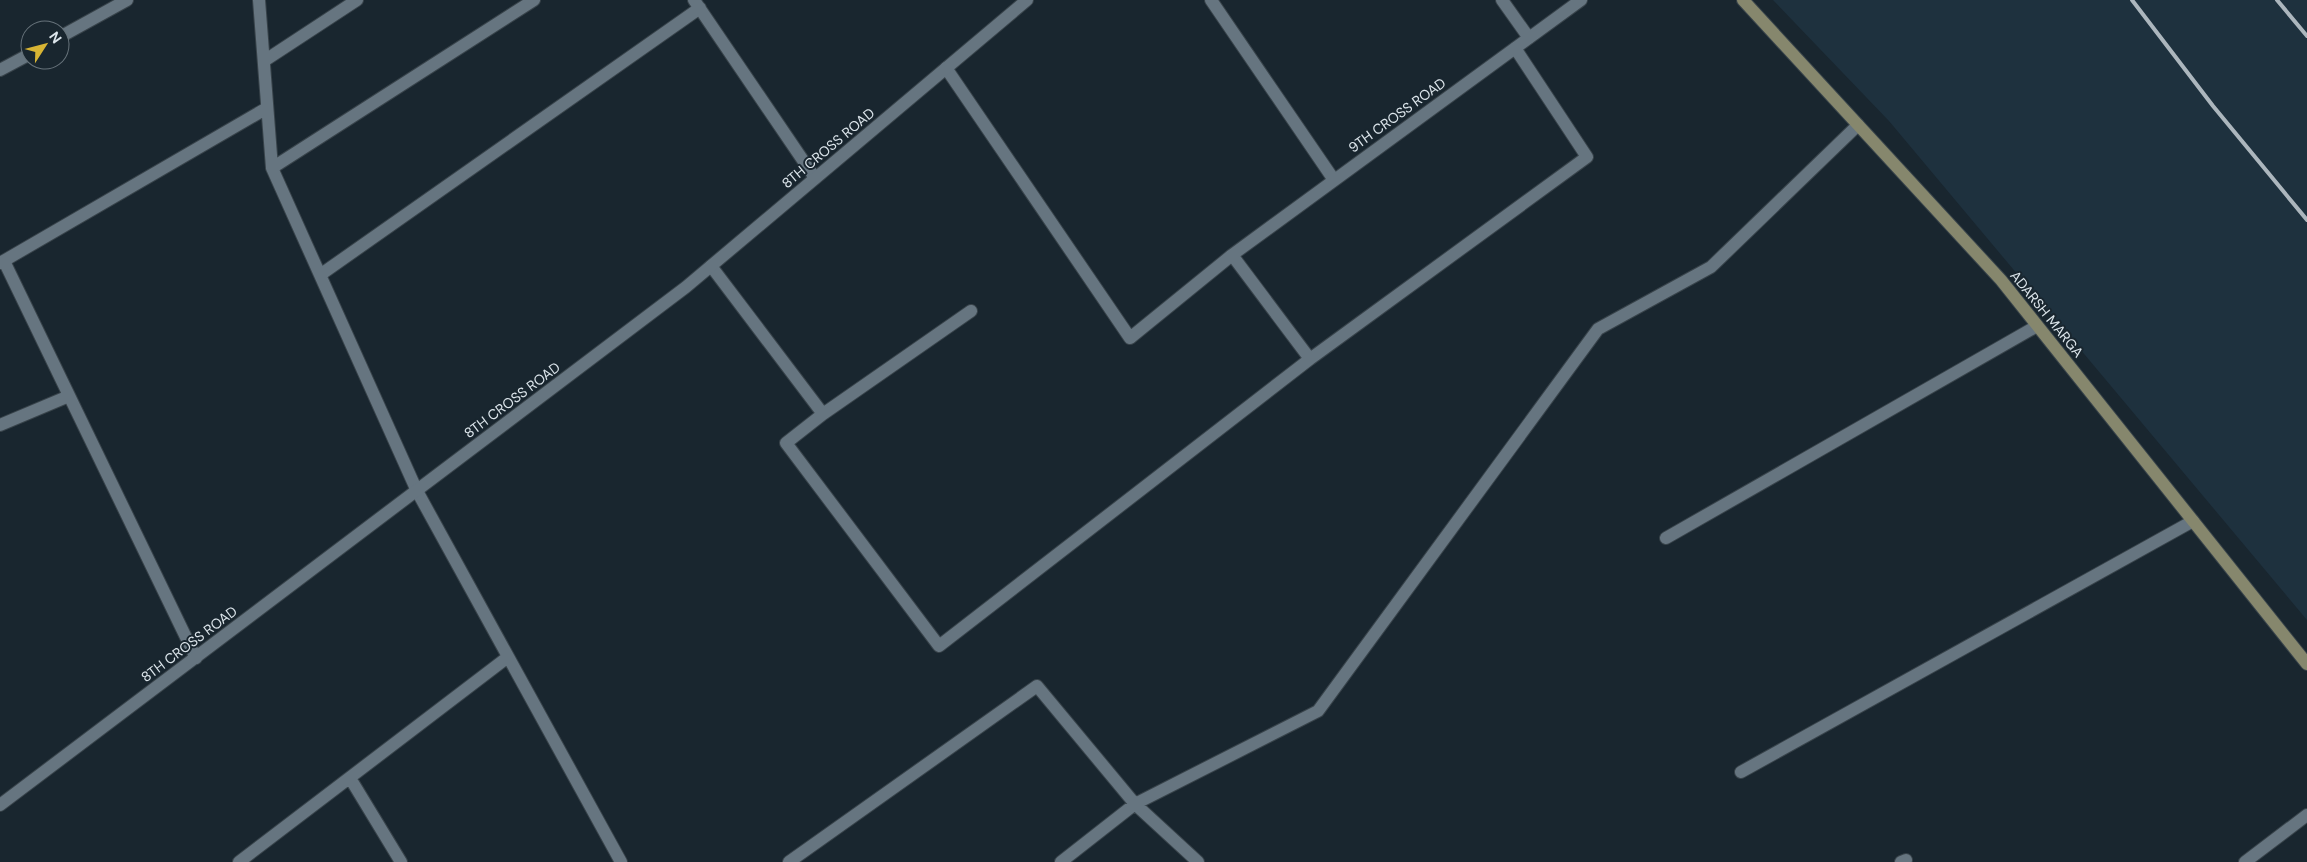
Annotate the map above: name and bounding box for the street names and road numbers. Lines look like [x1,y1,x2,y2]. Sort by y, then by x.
street label: 9TH CROSS ROAD [1345,74,1449,156]
street label: 8TH CROSS ROAD [778,104,878,192]
street label: ADARSH MARGA [2006,267,2088,361]
street label: 8TH CROSS ROAD [460,358,564,442]
street label: 8TH CROSS ROAD [137,602,241,686]

